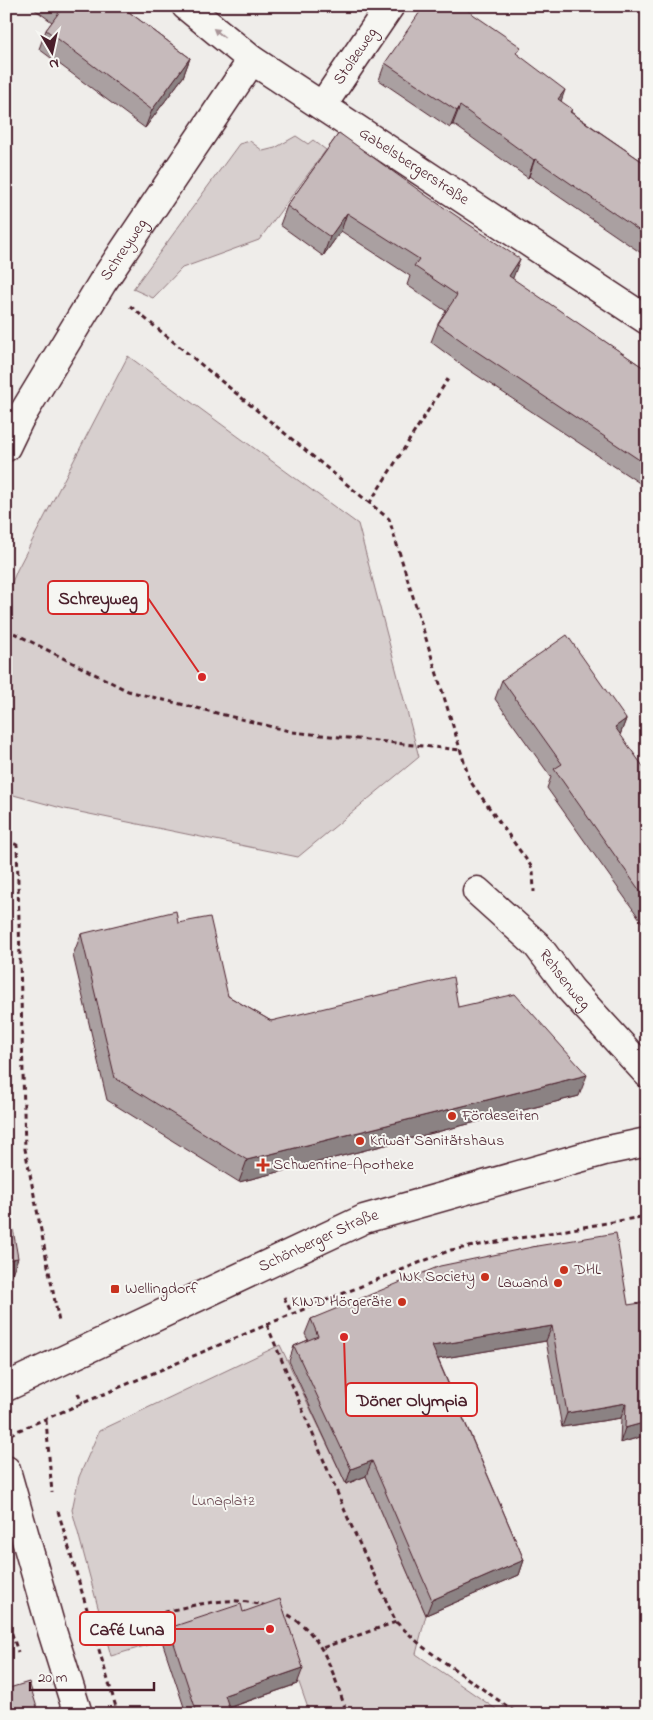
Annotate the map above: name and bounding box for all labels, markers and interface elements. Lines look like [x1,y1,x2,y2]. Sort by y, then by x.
street label: Stolzeweg [328,23,384,90]
one-way arrow [212,27,225,38]
north arrow [28,28,78,78]
text: N [47,52,60,74]
street label: Gabelsbergerstraße [354,121,474,212]
street label: Schreyweg [94,214,154,286]
callout: Schreyweg [48,581,148,614]
text: Schreyweg [58,587,138,614]
street label: Rehsenweg [532,944,596,1016]
place label: Fördeseiten [461,1104,539,1128]
marker: Fördeseiten [446,1110,458,1122]
place label: Kriwat Sanitätshaus [370,1129,504,1153]
marker: Kriwat Sanitätshaus [354,1135,366,1147]
place label: Schwentine-Apotheke [273,1153,415,1177]
marker: Schwentine-Apotheke [257,1159,269,1171]
street label: Schönberger Straße [254,1203,382,1279]
place label: DHL [573,1258,601,1282]
marker: DHL [558,1264,570,1276]
place label: INK Society [399,1265,475,1289]
marker: INK Society [479,1271,491,1283]
place label: Lawand [497,1271,548,1295]
place label: Wellingdorf [125,1277,198,1301]
marker: Lawand [552,1277,564,1289]
marker: Wellingdorf [109,1283,121,1295]
place label: KIND Hörgeräte [291,1290,393,1314]
marker: KIND Hörgeräte [396,1296,408,1308]
callout: Döner Olympia [346,1383,477,1416]
text: Döner Olympia [355,1389,468,1416]
park label: Lunaplatz [191,1489,255,1513]
callout: Café Luna [80,1612,175,1645]
text: Café Luna [90,1618,165,1644]
scale bar [30,1660,154,1692]
text: 20 m [38,1667,68,1689]

